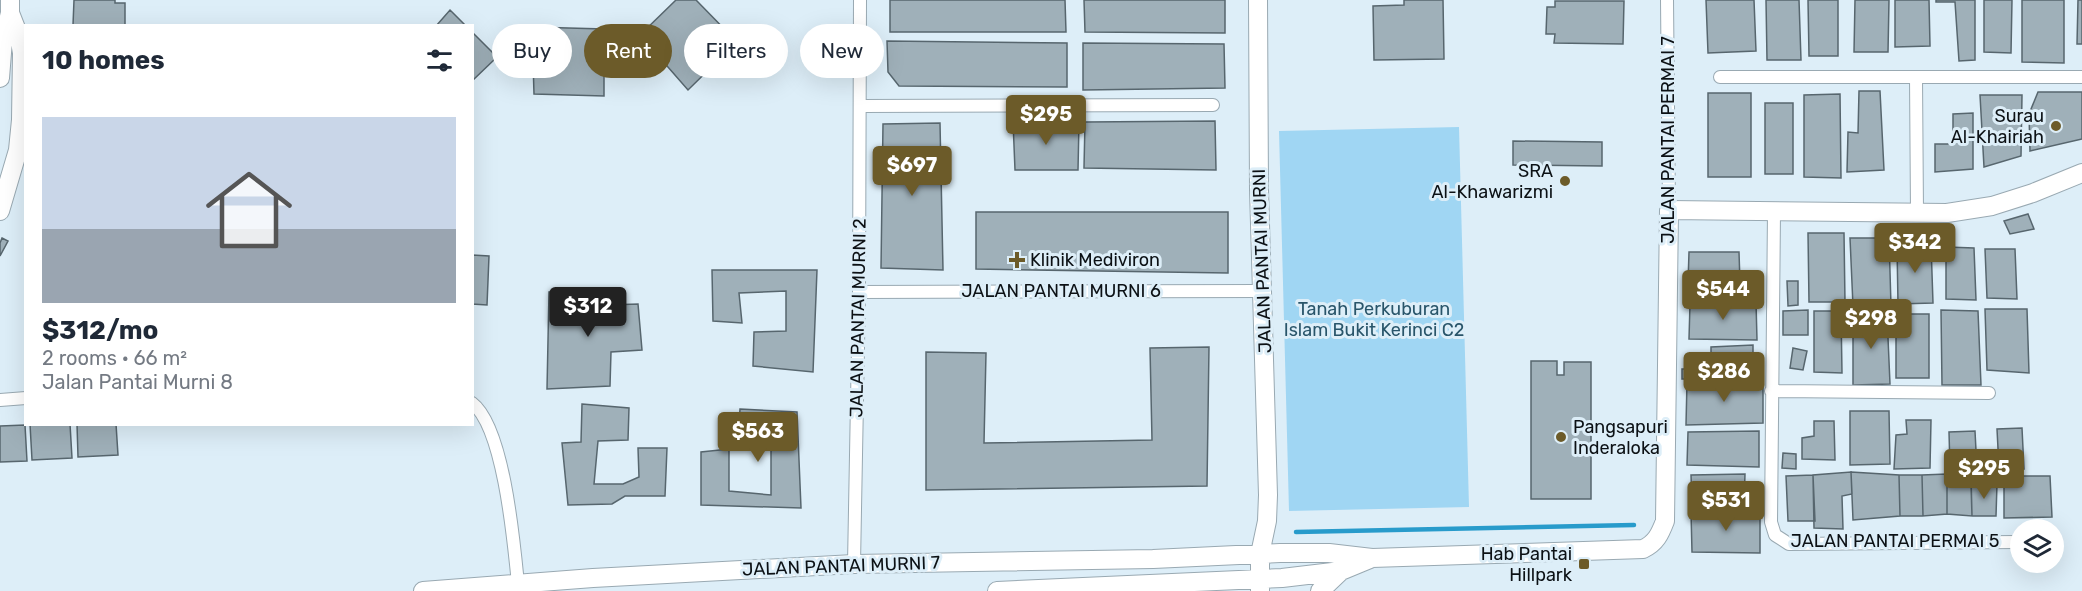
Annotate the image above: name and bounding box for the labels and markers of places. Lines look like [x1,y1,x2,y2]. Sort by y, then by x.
pin: $295 [1010,95,1082,146]
place label: Surau Al-Khairiah [1951,105,2044,148]
marker: Surau Al-Khairiah [2049,119,2063,133]
pin: $697 [876,146,948,197]
place label: SRA Al-Khawarizmi [1431,160,1553,203]
marker: SRA Al-Khawarizmi [1558,174,1572,188]
pin: $342 [1879,223,1951,274]
place label: Klinik Mediviron [1030,249,1160,271]
marker: Klinik Mediviron [1008,251,1026,269]
pin: $544 [1687,270,1759,321]
pin: $312 [552,287,624,338]
pin: $298 [1835,299,1907,350]
pin: $286 [1688,352,1760,403]
pin: $563 [722,412,794,463]
place label: Pangsapuri Inderaloka [1573,416,1668,459]
marker: Pangsapuri Inderaloka [1554,430,1568,444]
pin: $295 [1948,449,2020,500]
pin: $531 [1690,481,1762,532]
place label: Hab Pantai Hillpark [1481,543,1573,586]
marker: Hab Pantai Hillpark [1577,557,1591,571]

